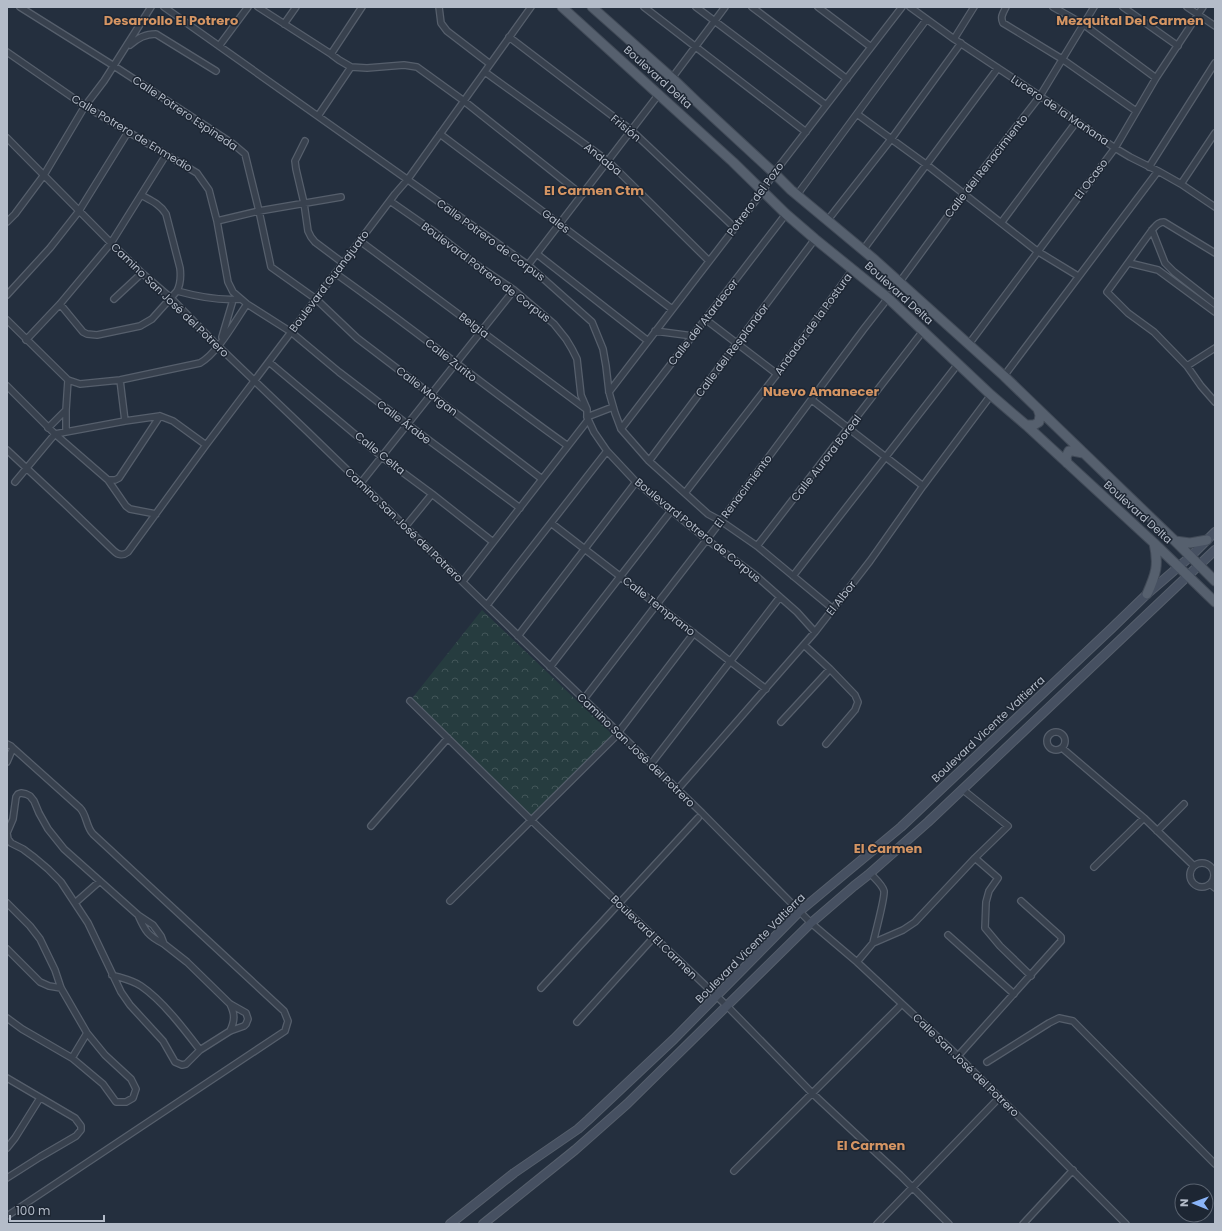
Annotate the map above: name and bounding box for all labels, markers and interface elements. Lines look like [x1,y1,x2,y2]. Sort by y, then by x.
district label: Desarrollo El Potrero [104,11,238,30]
district label: Mezquital Del Carmen [1056,11,1204,30]
street label: Boulevard Delta [620,42,696,112]
street label: Lucero de la Mañana [1008,71,1112,149]
street label: Calle Potrero Espineda [129,72,241,154]
street label: Calle Potrero de Enmedio [68,90,196,176]
street label: Frisión [607,111,645,145]
street label: Calle del Renacimiento [941,111,1031,221]
street label: Andaba [581,139,625,179]
street label: El Ocaso [1071,155,1111,203]
street label: Potrero del Pozo [723,159,787,239]
district label: El Carmen Ctm [544,181,644,200]
street label: Calle Potrero de Corpus [433,195,549,285]
street label: Gales [539,205,574,237]
street label: Boulevard Potrero de Corpus [418,218,554,326]
street label: Boulevard Guanajuato [285,227,373,335]
street label: Camino San José del Potrero [107,239,233,361]
street label: Boulevard Delta [861,258,937,328]
street label: Andador de la Postura [770,270,856,378]
street label: Calle del Atardecer [664,275,742,369]
street label: Calle del Resplandor [691,300,773,400]
street label: Belgia [456,308,492,342]
street label: Calle Zurito [422,335,480,385]
street label: Calle Morgan [393,362,461,420]
district label: Nuevo Amanecer [763,382,879,401]
street label: Calle Árabe [374,396,435,448]
street label: Calle Aurora Boreal [787,411,865,505]
street label: Calle Celta [351,428,409,478]
street label: El Renacimiento [710,451,776,531]
street label: Camino San José del Potrero [341,464,467,586]
street label: Boulevard Potrero de Corpus [632,474,765,586]
street label: Boulevard Delta [1100,477,1176,547]
street label: Calle Temprano [619,573,699,639]
street label: El Albor [822,577,860,619]
street label: Boulevard Vicente Valtierra [928,672,1048,786]
street label: Camino San José del Potrero [573,689,699,811]
district label: El Carmen [854,839,922,858]
street label: Boulevard Vicente Valtierra [691,889,809,1007]
street label: Boulevard El Carmen [607,891,701,983]
street label: Calle San José del Potrero [909,1010,1023,1120]
district label: El Carmen [837,1136,905,1155]
north arrow [1174,1183,1214,1223]
scale bar [10,1197,104,1223]
text: N [1176,1199,1192,1207]
text: 100 m [16,1202,50,1219]

